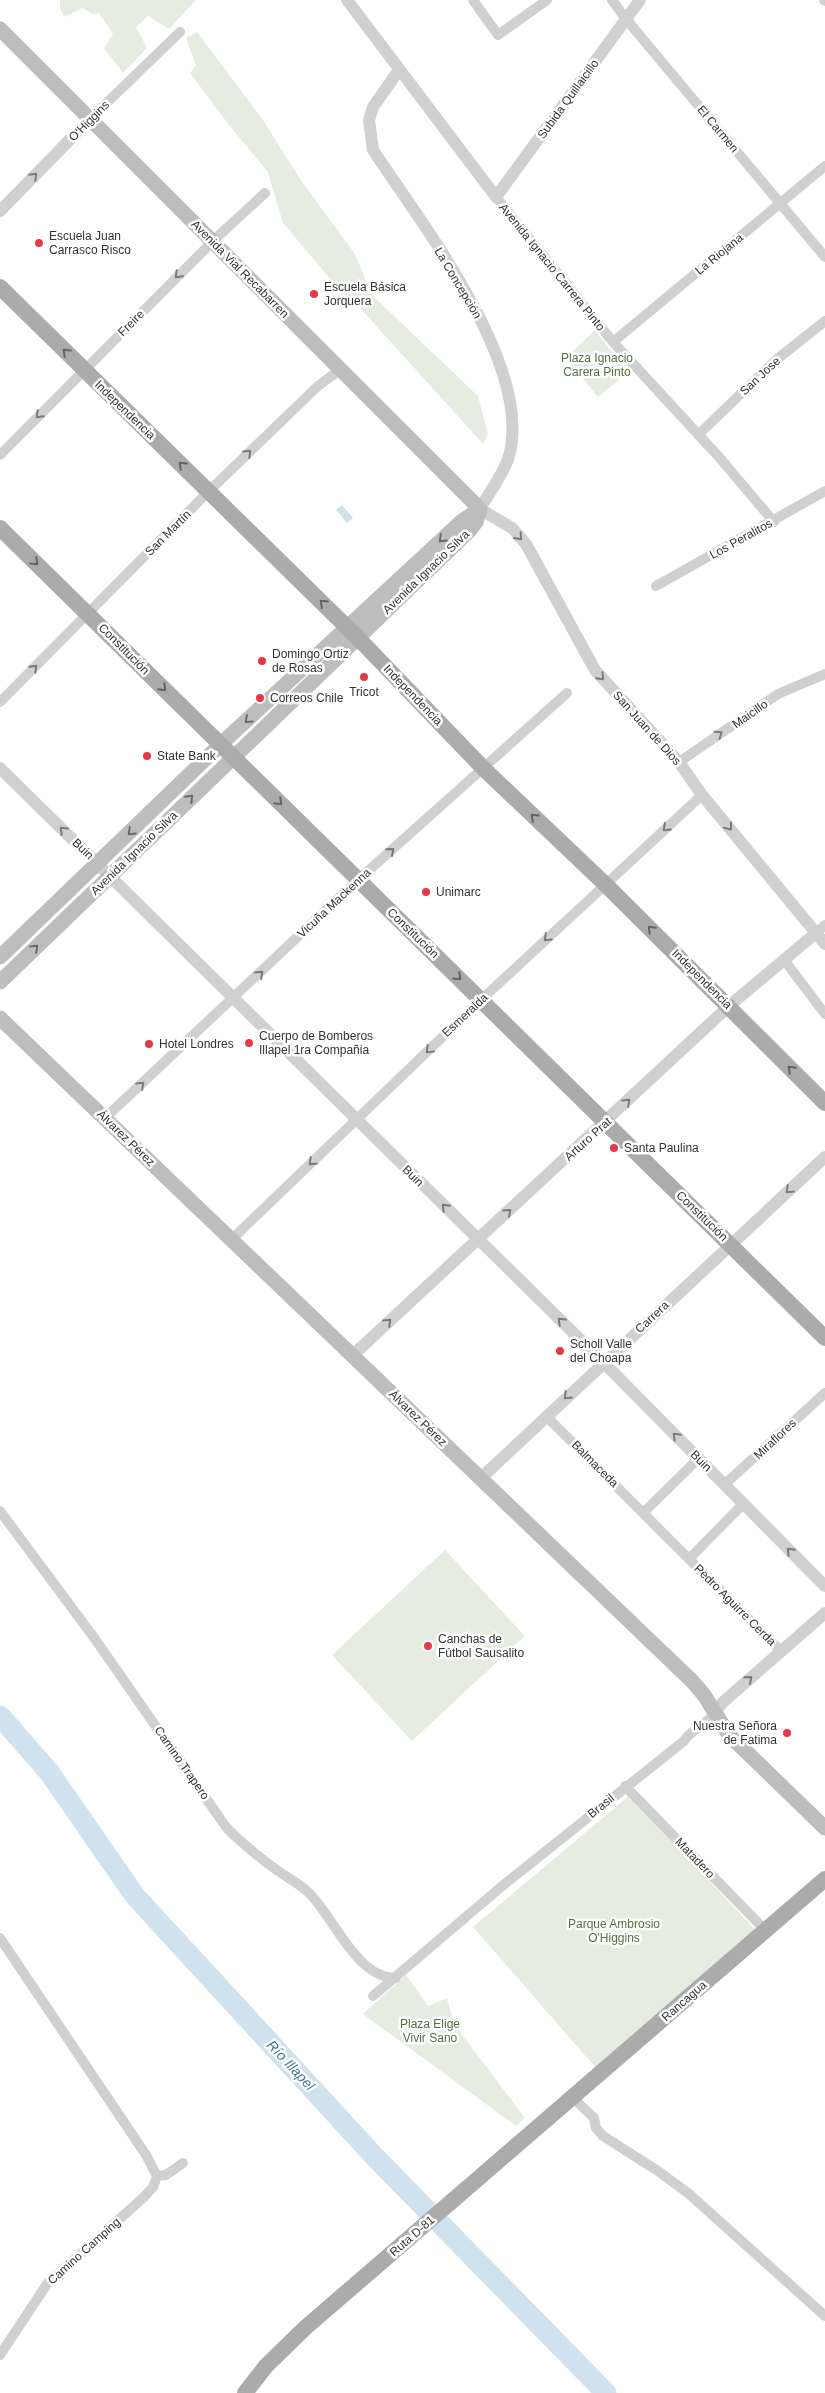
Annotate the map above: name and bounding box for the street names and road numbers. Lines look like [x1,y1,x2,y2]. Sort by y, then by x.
street label: Subida Quillaicillo [534,56,602,141]
street label: O'Higgins [66,98,112,144]
street label: El Carmen [694,103,742,155]
street label: Avenida Ignacio Carrera Pinto [496,200,608,334]
street label: Avenida Vial Recabarren [188,217,292,321]
street label: La Riojana [692,230,746,277]
street label: La Concepción [431,245,485,321]
street label: Freire [115,307,147,339]
street label: San Jose [737,354,783,398]
street label: Independencia [92,378,158,443]
street label: San Martín [142,507,194,559]
street label: Los Peralitos [707,516,775,562]
street label: Avenida Ignacio Silva [380,527,472,617]
street label: Constitución [96,621,152,677]
street label: Independencia [381,662,446,728]
street label: San Juan de Dios [610,688,684,768]
street label: Maicillo [730,697,771,731]
street label: Avenida Ignacio Silva [88,808,180,898]
street label: Buin [69,836,97,862]
street label: Vicuña Mackenna [294,865,374,941]
street label: Constitución [384,905,442,961]
street label: Independencia [669,946,735,1012]
street label: Esmeralda [439,990,491,1040]
street label: Álvarez Pérez [94,1106,158,1169]
street label: Arturo Prat [562,1114,615,1164]
street label: Buin [400,1163,426,1189]
street label: Constitución [673,1188,731,1244]
street label: Carrera [632,1298,672,1336]
street label: Álvarez Pérez [386,1386,450,1449]
street label: Miraflores [751,1416,799,1462]
street label: Balmaceda [569,1438,621,1490]
street label: Buin [688,1448,714,1474]
street label: Pedro Aguirre Cerda [691,1561,779,1649]
street label: Camino Trapero [152,1724,213,1803]
street label: Brasil [585,1791,617,1821]
street label: Matadero [672,1835,718,1881]
street label: Rancagua [659,1978,709,2024]
street label: Ruta D-81 [387,2213,437,2259]
street label: Camino Camping [45,2215,123,2287]

